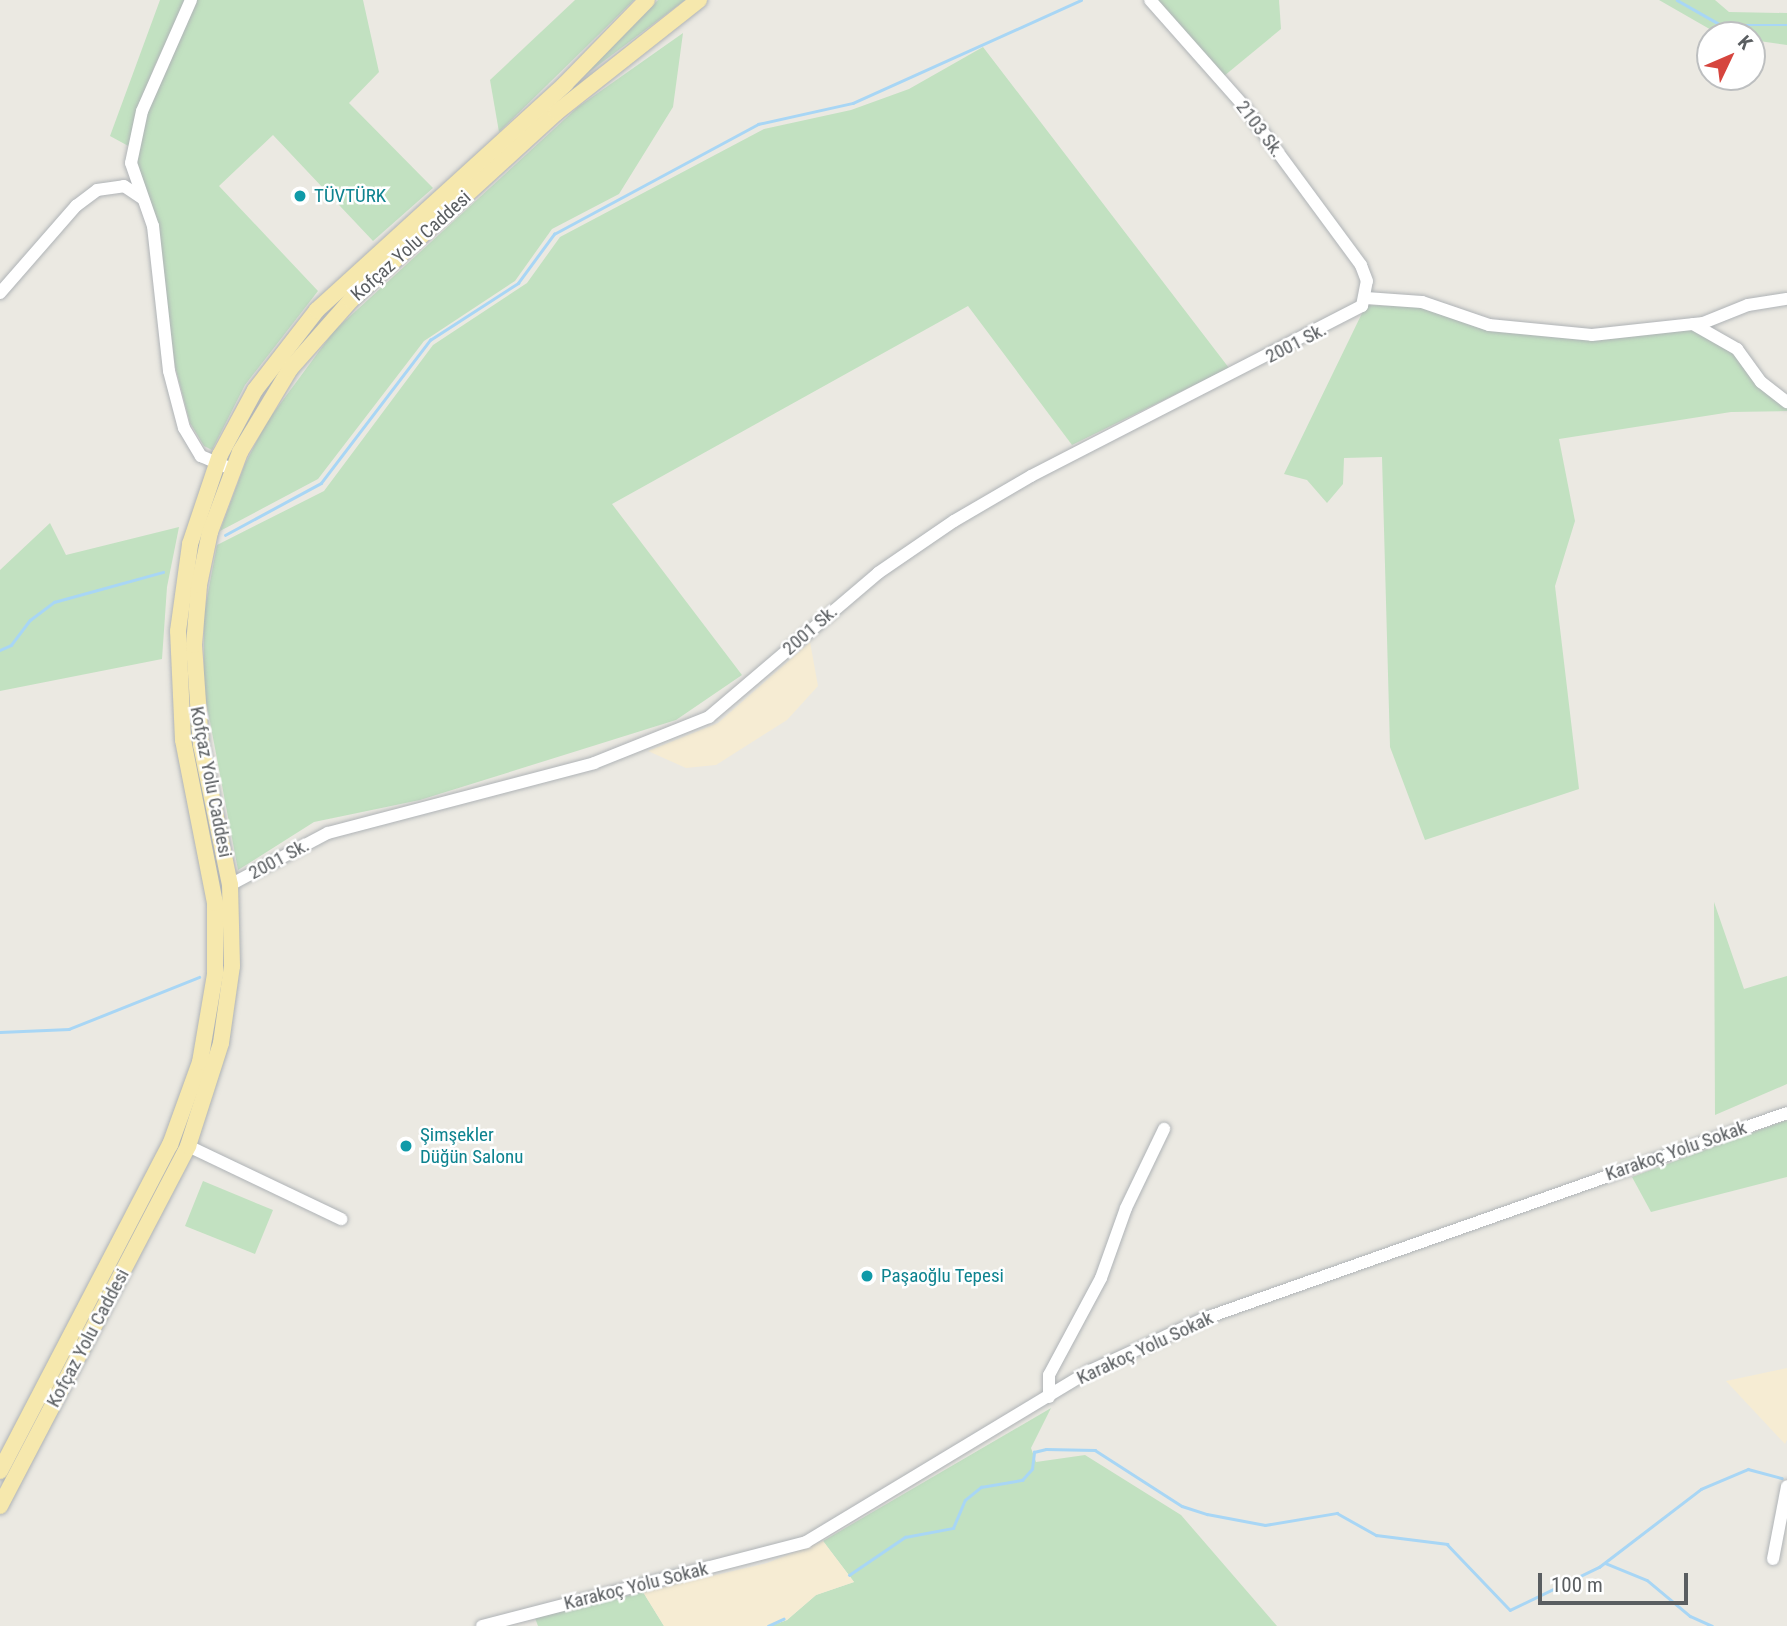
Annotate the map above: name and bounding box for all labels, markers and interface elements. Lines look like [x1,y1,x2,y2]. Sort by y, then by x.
north arrow [1696,21,1766,91]
text: K [1733,31,1757,54]
street label: 2103 Sk. [1231,96,1289,162]
place label: TÜVTÜRK [314,185,386,207]
street label: Kofçaz Yolu Caddesi [346,186,476,306]
marker: TÜVTÜRK [292,188,308,204]
street label: 2001 Sk. [1262,318,1330,368]
street label: 2001 Sk. [778,600,842,660]
street label: Kofçaz Yolu Caddesi [185,704,237,860]
street label: 2001 Sk. [245,834,313,884]
street label: Karakoç Yolu Sokak [1602,1116,1750,1186]
place label: Şimşekler Düğün Salonu [420,1124,523,1168]
marker: Şimşekler Düğün Salonu [398,1138,414,1154]
street label: Kofçaz Yolu Caddesi [42,1265,134,1411]
place label: Paşaoğlu Tepesi [881,1265,1004,1287]
marker: Paşaoğlu Tepesi [859,1268,875,1284]
street label: Karakoç Yolu Sokak [1073,1306,1217,1390]
street label: Karakoç Yolu Sokak [562,1557,710,1615]
scale bar [1542,1560,1692,1604]
text: 100 m [1551,1573,1603,1597]

